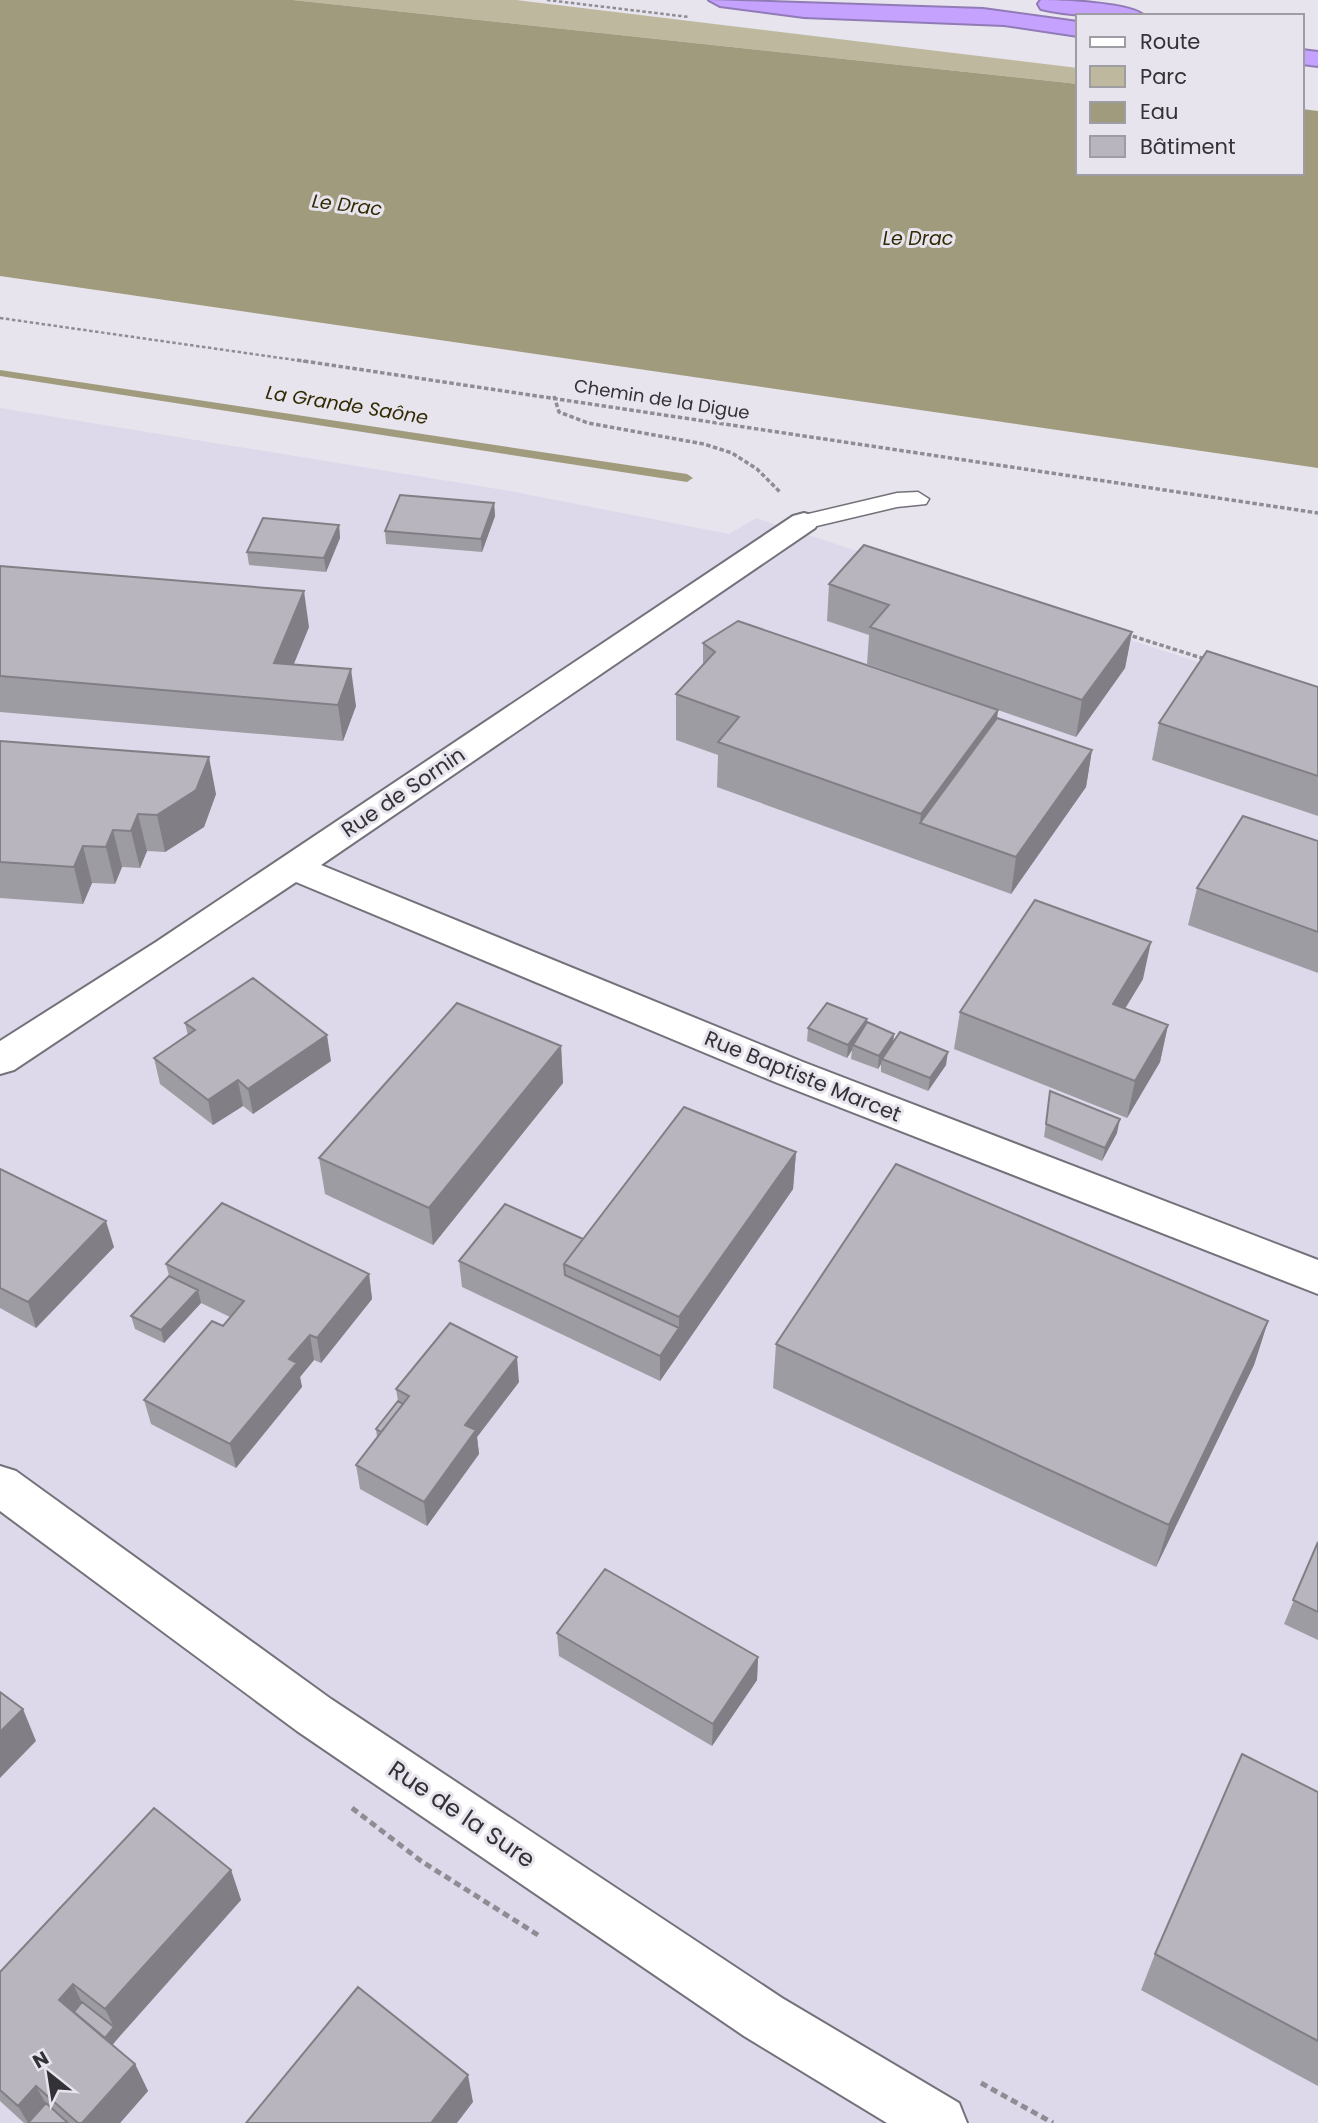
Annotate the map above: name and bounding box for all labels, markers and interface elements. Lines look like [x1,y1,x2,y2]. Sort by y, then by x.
legend [1076,14,1304,175]
text: Route [1140,27,1200,56]
text: Parc [1140,62,1187,91]
text: Eau [1140,97,1178,126]
text: Bâtiment [1140,132,1236,161]
water label: Le Drac [310,187,384,223]
water label: Le Drac [883,225,953,252]
street label: Chemin de la Digue [572,373,752,425]
water label: La Grande Saône [264,379,430,431]
street label: Rue de Sornin [335,740,471,844]
street label: Rue Baptiste Marcet [700,1023,906,1129]
street label: Rue de la Sure [382,1753,542,1875]
north arrow [14,2039,84,2109]
text: N [28,2044,54,2075]

